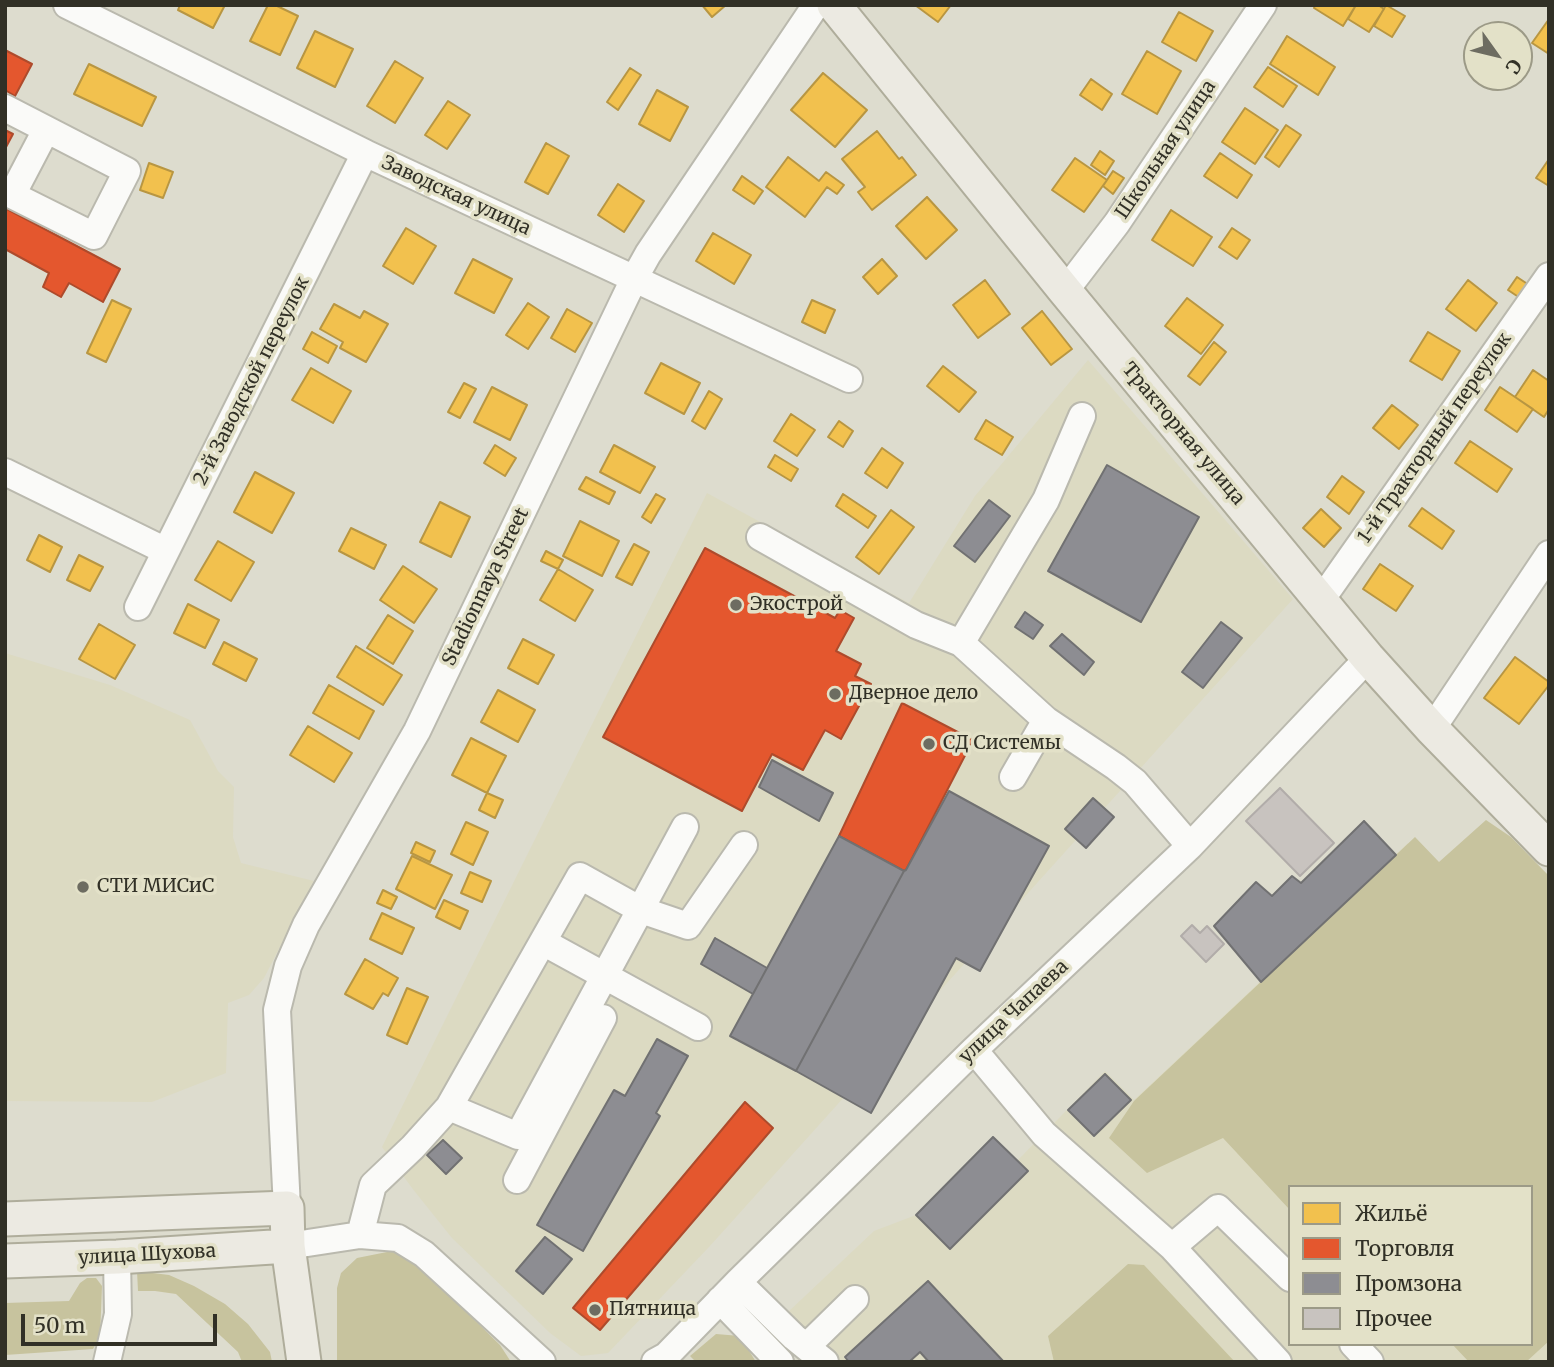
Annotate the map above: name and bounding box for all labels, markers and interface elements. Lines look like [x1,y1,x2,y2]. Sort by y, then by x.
north arrow [1463,21,1533,91]
text: С [1500,55,1527,79]
street label: Школьная улица [1111,76,1221,224]
street label: Заводская улица [378,152,534,240]
street label: 2-й Заводской переулок [189,273,315,489]
street label: 1-й Тракторный переулок [1354,328,1516,548]
street label: Тракторная улица [1117,358,1249,510]
street label: Stadionnaya Street [438,504,534,670]
place label: Экострой [750,594,843,616]
marker: Экострой [728,597,744,613]
place label: Дверное дело [849,683,978,705]
marker: Дверное дело [827,686,843,702]
place label: СД Системы [943,733,1061,755]
marker: СД Системы [921,736,937,752]
place label: СТИ МИСиС [97,876,214,898]
marker: СТИ МИСиС [75,879,91,895]
street label: улица Чапаева [955,956,1073,1068]
legend [1288,1185,1533,1346]
text: Жильё [1355,1200,1427,1227]
text: Торговля [1355,1235,1454,1262]
street label: улица Шухова [78,1240,216,1270]
text: Промзона [1355,1270,1462,1297]
place label: Пятница [609,1299,696,1321]
scale bar [24,1300,220,1344]
marker: Пятница [587,1302,603,1318]
text: Прочее [1355,1305,1432,1332]
text: 50 m [34,1312,85,1339]

